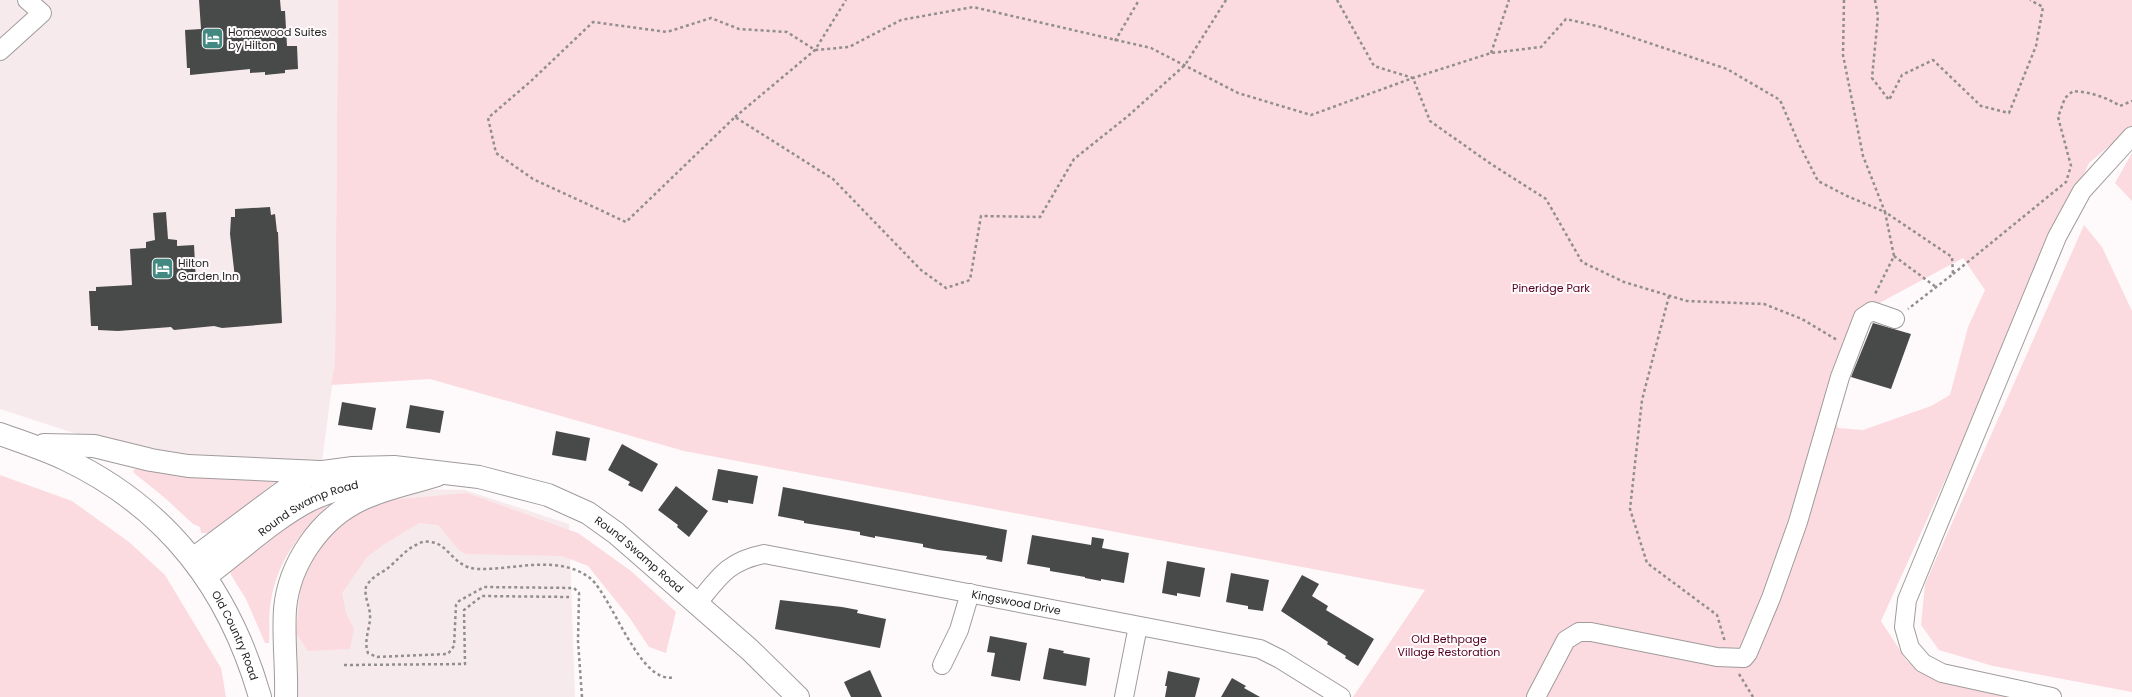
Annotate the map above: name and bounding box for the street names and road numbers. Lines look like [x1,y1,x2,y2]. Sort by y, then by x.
street label: Round Swamp Road [255,476,360,540]
street label: Round Swamp Road [592,512,687,596]
street label: Kingswood Drive [970,586,1062,619]
street label: Old Country Road [208,587,262,682]

